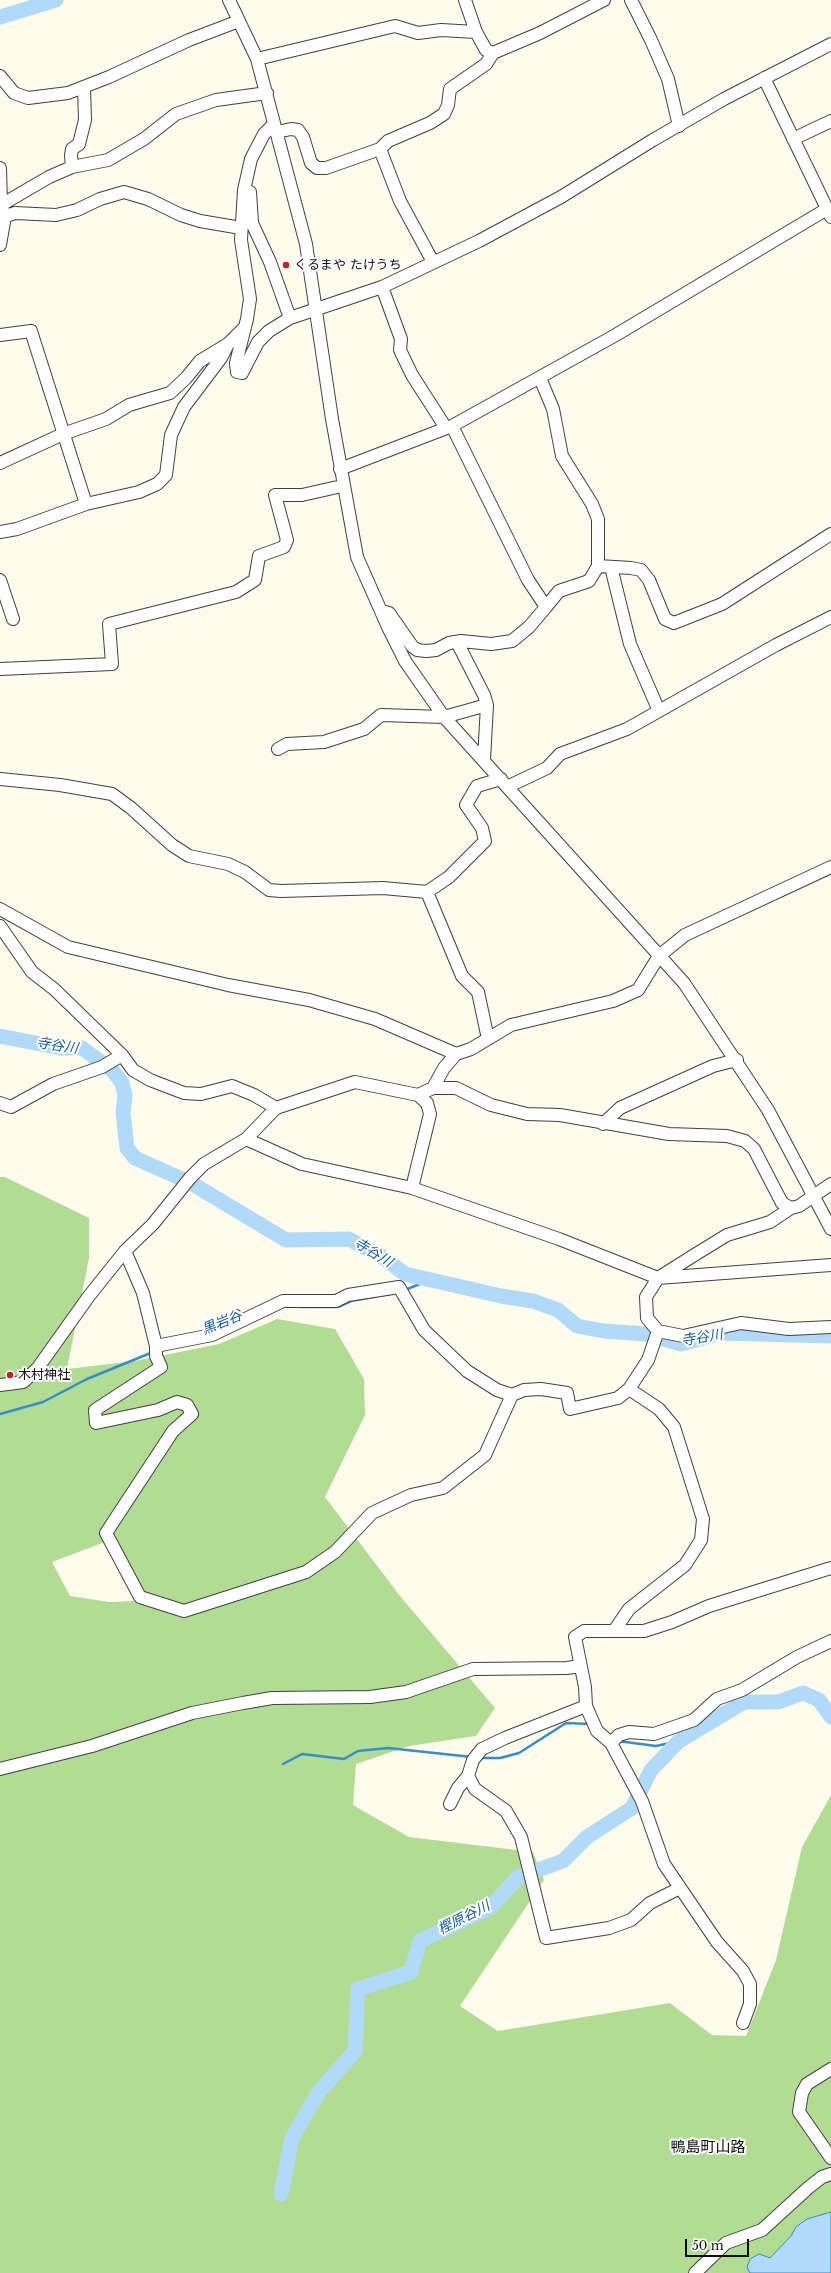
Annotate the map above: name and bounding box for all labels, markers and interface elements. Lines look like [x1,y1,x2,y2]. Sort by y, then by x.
place label: くるまや たけうち [294,257,402,273]
marker: くるまや たけうち [281,260,291,270]
water label: 寺谷川 [35,1035,79,1057]
water label: 寺谷川 [351,1235,395,1271]
water label: 黒岩谷 [199,1307,245,1339]
water label: 寺谷川 [680,1326,724,1350]
place label: 木村神社 [18,1367,70,1383]
marker: 木村神社 [5,1370,15,1380]
water label: 樫原谷川 [435,1898,493,1938]
district label: 鴨島町山路 [671,2139,745,2157]
scale bar [687,2231,751,2257]
text: 50 m [692,2238,724,2253]

